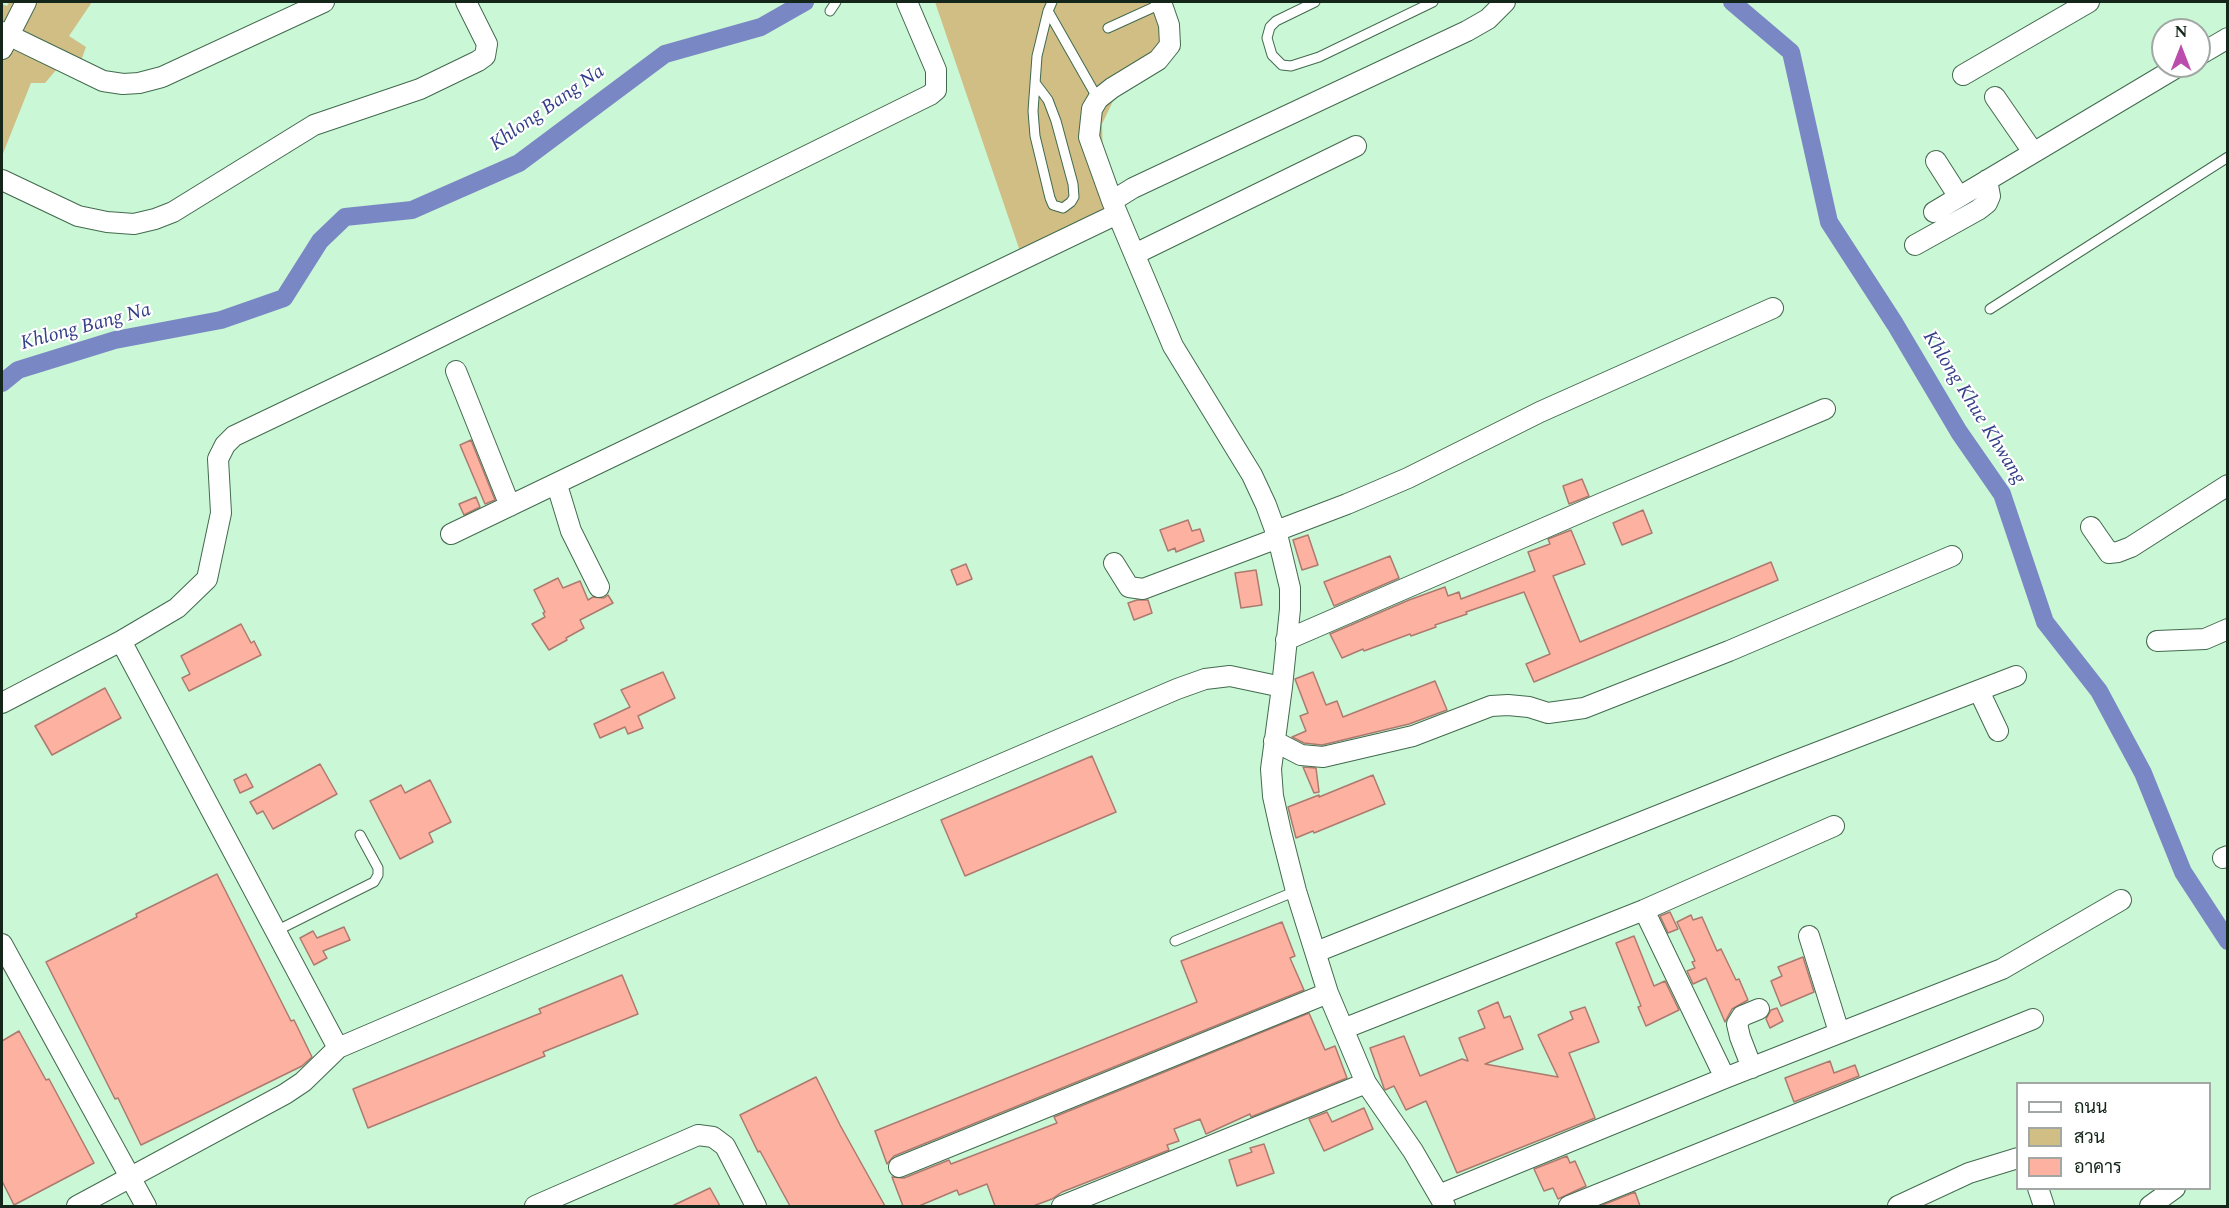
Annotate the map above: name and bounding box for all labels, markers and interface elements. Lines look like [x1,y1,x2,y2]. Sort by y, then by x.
north arrow [2151,18,2211,78]
text: N [2174,20,2188,44]
water label: Khlong Bang Na [486,61,610,157]
water label: Khlong Bang Na [18,299,154,357]
water label: Khlong Khue Khwang [1916,327,2030,489]
legend [2016,1082,2211,1190]
text: ถนน [2074,1094,2107,1121]
text: สวน [2074,1124,2105,1151]
text: อาคาร [2074,1154,2122,1181]

